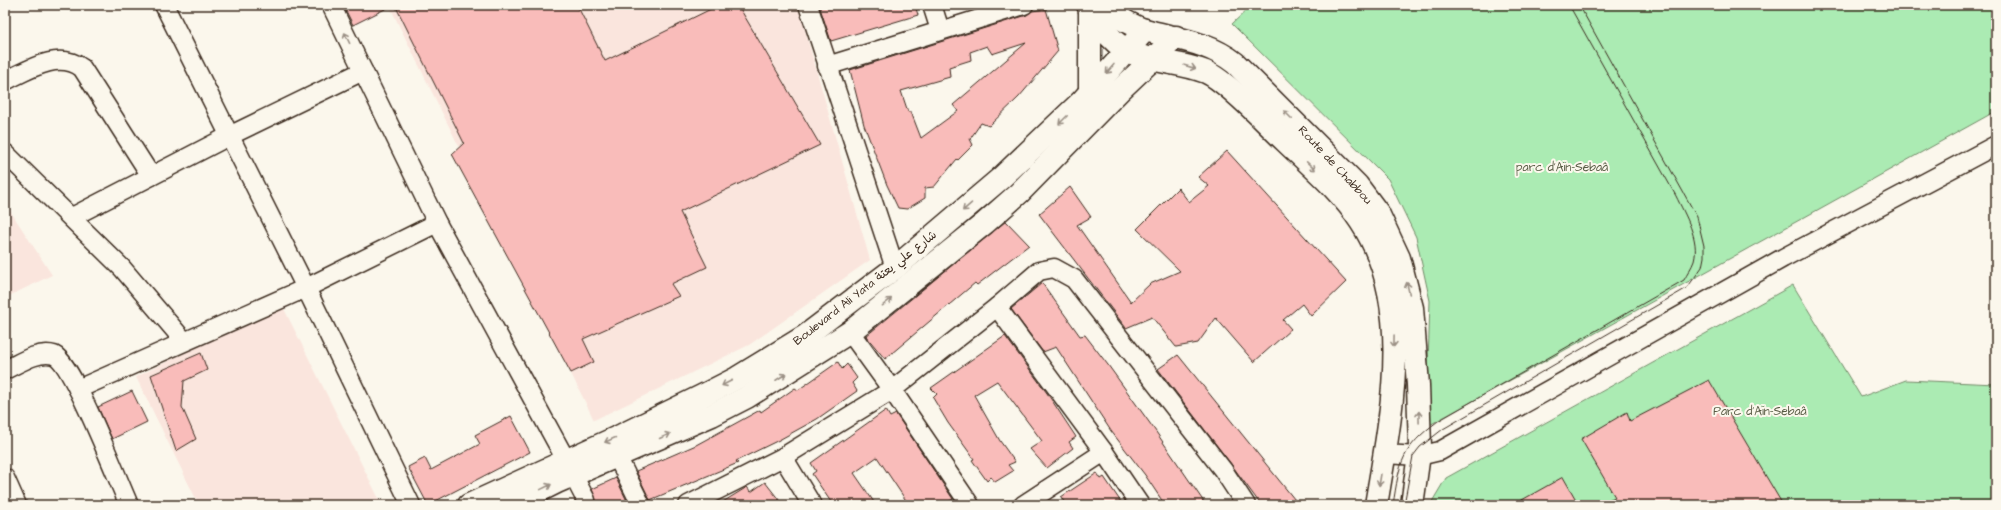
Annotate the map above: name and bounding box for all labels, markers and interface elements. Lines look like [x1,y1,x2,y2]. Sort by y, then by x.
one-way arrow [343,32,350,44]
one-way arrow [1105,64,1114,75]
one-way arrow [1183,64,1196,71]
one-way arrow [1283,110,1293,120]
one-way arrow [1058,115,1068,125]
street label: Route de Chabbou [1294,122,1376,208]
park label: parc d'Aïn-Sebaâ [1516,159,1608,176]
one-way arrow [1306,161,1316,170]
one-way arrow [961,203,972,212]
street label: Boulevard Ali Yata شارع علي يعتة [790,226,942,351]
one-way arrow [1403,281,1411,294]
one-way arrow [882,298,893,307]
one-way arrow [1391,334,1398,347]
one-way arrow [775,372,787,380]
one-way arrow [721,380,733,387]
park label: Parc d'Aïn-Sebaâ [1713,403,1807,420]
one-way arrow [1415,411,1423,424]
one-way arrow [659,431,671,439]
one-way arrow [605,437,617,445]
one-way arrow [1376,473,1384,486]
one-way arrow [540,483,552,490]

